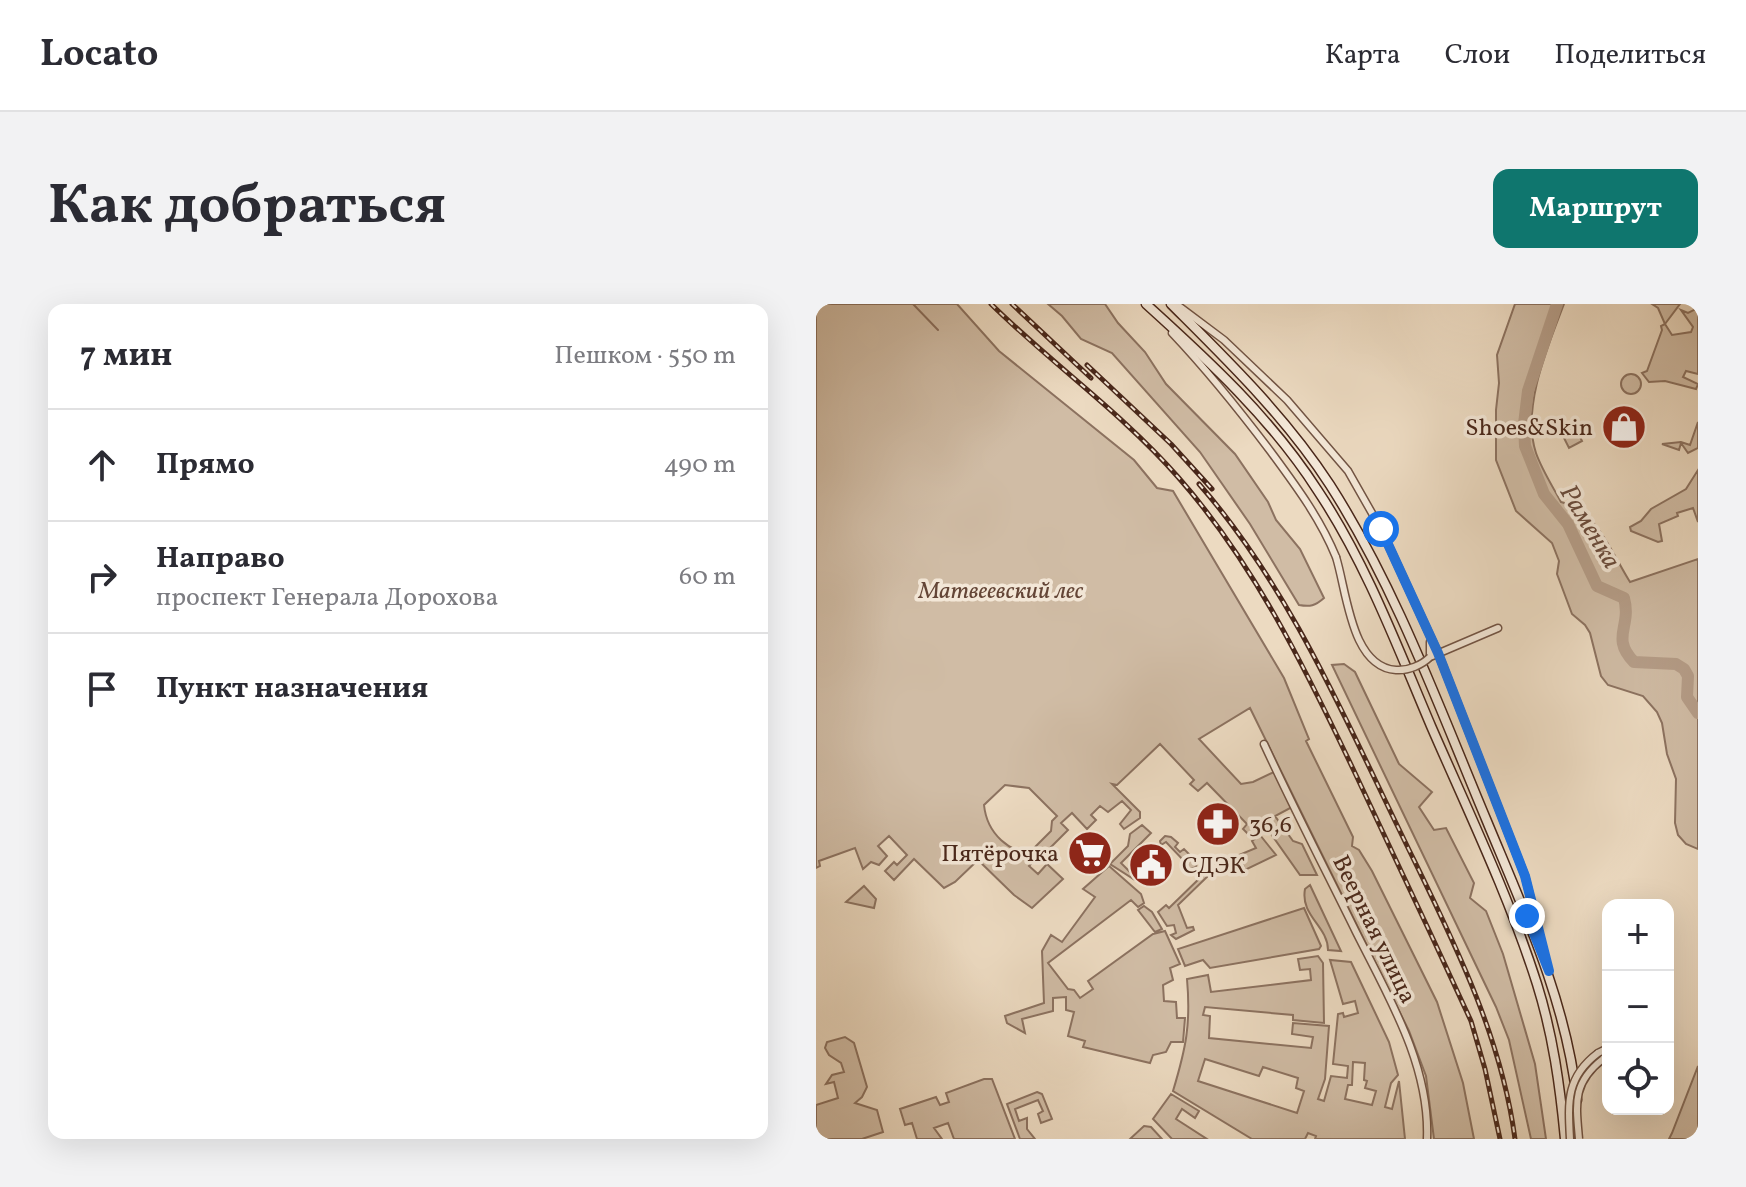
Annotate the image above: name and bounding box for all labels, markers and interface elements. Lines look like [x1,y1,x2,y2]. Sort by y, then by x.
text: Locato [40,29,158,82]
text: Карта [1325,36,1401,75]
text: Слои [1445,36,1510,75]
text: Поделиться [1554,36,1706,75]
text: Как добраться [48,169,446,247]
button: Маршрут [1493,169,1698,248]
text: 7 мин [80,333,172,380]
text: Пешком · 550 m [554,338,736,374]
shop icon: Shoes&Skin [1600,403,1648,451]
place label: Shoes&Skin [1465,412,1593,446]
icon: ahead [80,443,124,487]
text: Прямо [156,444,255,486]
text: 490 m [663,447,736,483]
water label: Раменка [1550,478,1628,576]
route start [1363,511,1399,547]
text: Направо [156,538,285,580]
icon: right [80,555,124,599]
text: 60 m [679,559,736,595]
park label: Матвеевский лес [917,575,1084,609]
text: проспект Генерала Дорохова [156,580,498,616]
icon: arrive [80,667,124,711]
text: Пункт назначения [156,668,428,710]
pharmacy icon: 36,6 [1194,800,1242,848]
place label: 36,6 [1249,809,1292,843]
supermarket icon: Пятёрочка [1066,829,1114,877]
place label: Пятёрочка [941,838,1059,872]
public building icon: СДЭК [1127,841,1175,889]
place label: СДЭК [1182,850,1246,884]
street label: Веерная улица [1323,850,1424,1010]
route end [1509,898,1545,934]
map controls [1602,899,1674,1115]
button: + [1602,899,1674,971]
button: − [1602,971,1674,1043]
button: locate [1602,1043,1674,1115]

